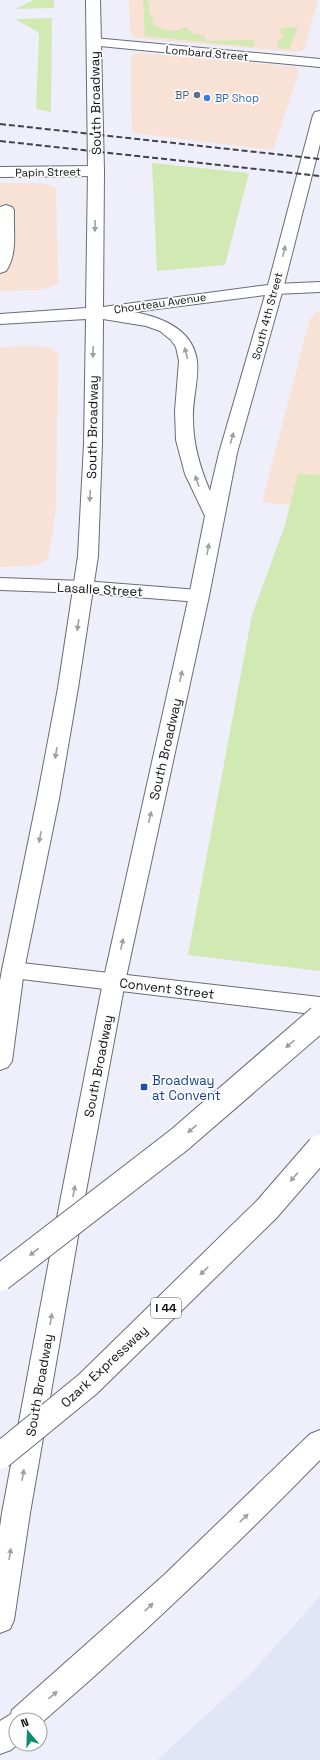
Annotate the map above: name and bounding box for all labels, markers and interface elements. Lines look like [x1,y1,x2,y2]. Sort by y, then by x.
street label: Lombard Street [165,42,249,64]
street label: South Broadway [86,51,105,155]
place label: BP [175,88,189,102]
marker: BP [192,90,202,100]
place label: BP Shop [215,91,259,105]
marker: BP Shop [202,93,212,103]
street label: Papin Street [15,164,81,180]
one-way arrow [92,220,98,233]
one-way arrow [282,245,288,257]
street label: South 4th Street [249,271,285,361]
street label: Chouteau Avenue [113,290,207,316]
one-way arrow [90,346,96,359]
one-way arrow [183,347,189,359]
street label: South Broadway [83,375,102,479]
one-way arrow [230,431,236,444]
one-way arrow [194,475,200,487]
one-way arrow [87,490,93,503]
one-way arrow [205,543,211,555]
street label: Lasalle Street [57,579,143,600]
one-way arrow [75,619,81,631]
one-way arrow [179,670,185,682]
street label: South Broadway [146,697,185,802]
one-way arrow [53,747,59,759]
one-way arrow [147,810,153,823]
one-way arrow [37,831,43,843]
one-way arrow [120,938,126,950]
street label: Convent Street [119,974,215,1003]
street label: South Broadway [80,1014,117,1119]
one-way arrow [285,1039,296,1048]
place label: Broadway at Convent [152,1072,221,1104]
marker: Broadway at Convent [139,1082,149,1092]
one-way arrow [186,1124,197,1133]
one-way arrow [290,1172,299,1183]
one-way arrow [71,1185,77,1198]
one-way arrow [29,1248,40,1256]
one-way arrow [199,1266,209,1275]
road number: I 44 [151,1298,181,1318]
one-way arrow [48,1313,54,1326]
street label: Ozark Expressway [57,1322,151,1411]
street label: South Broadway [22,1333,57,1438]
one-way arrow [20,1469,26,1481]
one-way arrow [239,1514,249,1523]
one-way arrow [7,1547,13,1560]
one-way arrow [144,1602,154,1612]
one-way arrow [48,1690,58,1699]
north arrow [8,1712,48,1752]
text: N [19,1715,31,1730]

